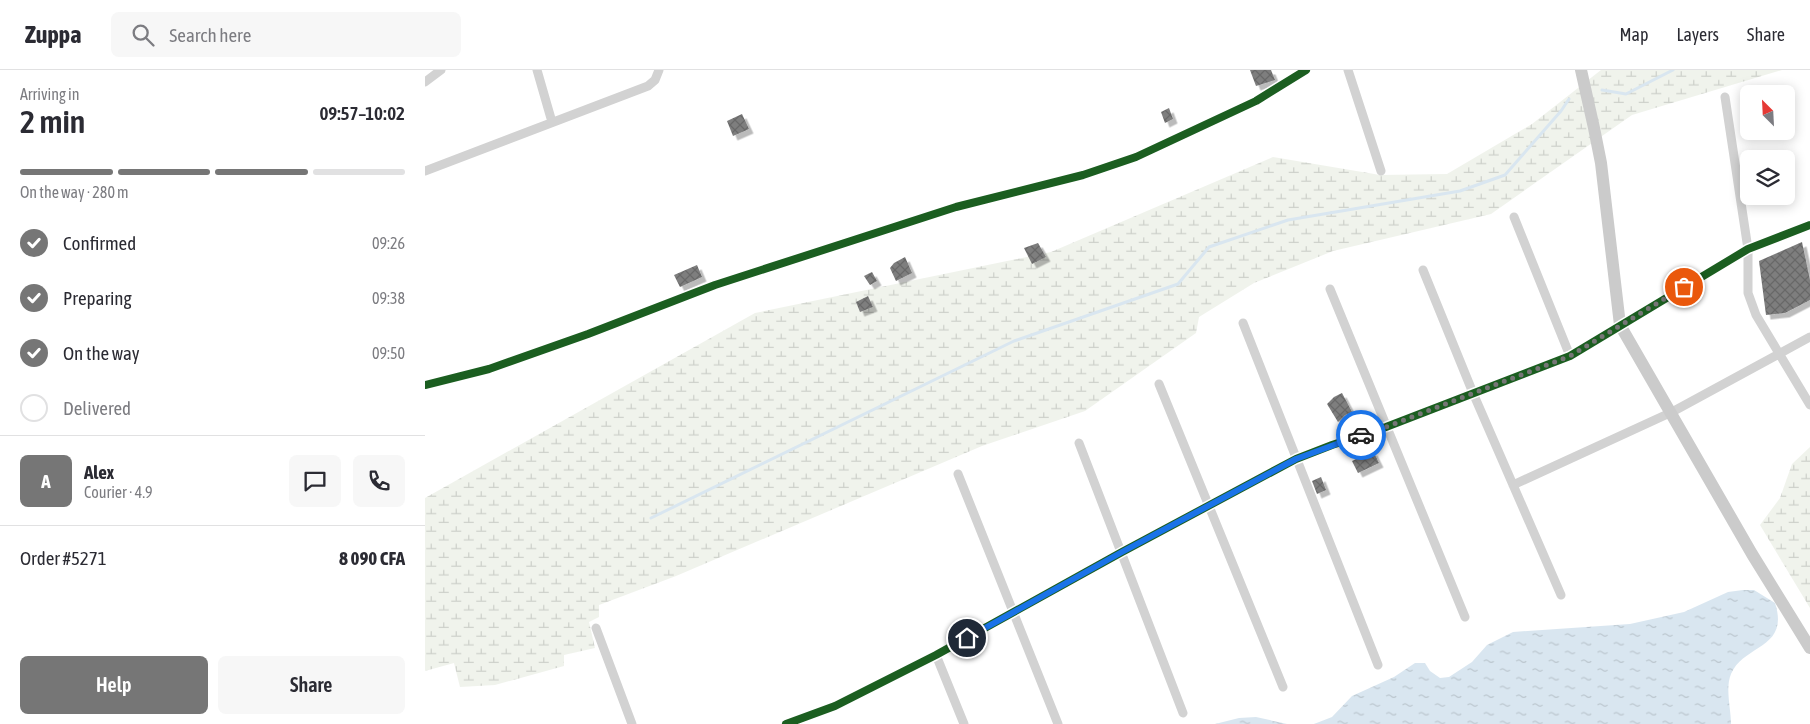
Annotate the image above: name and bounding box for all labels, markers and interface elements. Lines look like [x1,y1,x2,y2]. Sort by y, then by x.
search box [111,12,461,57]
text: Zuppa [25,21,81,48]
icon: search [129,21,157,49]
text: Search here [169,24,251,46]
text: Map [1619,24,1648,45]
text: Layers [1676,24,1719,45]
text: Share [1747,24,1785,45]
text: Arriving in [20,85,80,103]
north arrow [1740,85,1795,140]
map controls [1740,85,1795,205]
text: 09:57–10:02 [319,102,405,124]
text: 2 min [20,103,85,140]
button: layers [1740,150,1795,205]
text: On the way · 280 m [20,183,129,201]
icon: check [20,229,48,257]
text: Confirmed [63,232,136,254]
text: 09:26 [372,234,405,252]
pin [1663,266,1705,308]
icon: bag [1670,273,1698,301]
icon: check [20,284,48,312]
text: Preparing [63,287,132,309]
text: 09:38 [372,289,405,307]
icon: check [20,339,48,367]
text: On the way [63,342,140,364]
text: 09:50 [372,344,405,362]
text: Delivered [63,397,131,419]
courier [1336,410,1386,460]
icon: car [1347,421,1375,449]
button: chat [289,455,341,507]
button: phone [353,455,405,507]
text: Alex [84,461,114,483]
text: A [41,470,51,492]
text: Courier · 4.9 [84,483,153,501]
text: Order #5271 [20,547,107,569]
text: 8 090 CFA [339,547,405,569]
pin [946,617,988,659]
icon: home [953,624,981,652]
button: Help [20,656,208,714]
button: Share [218,656,405,714]

